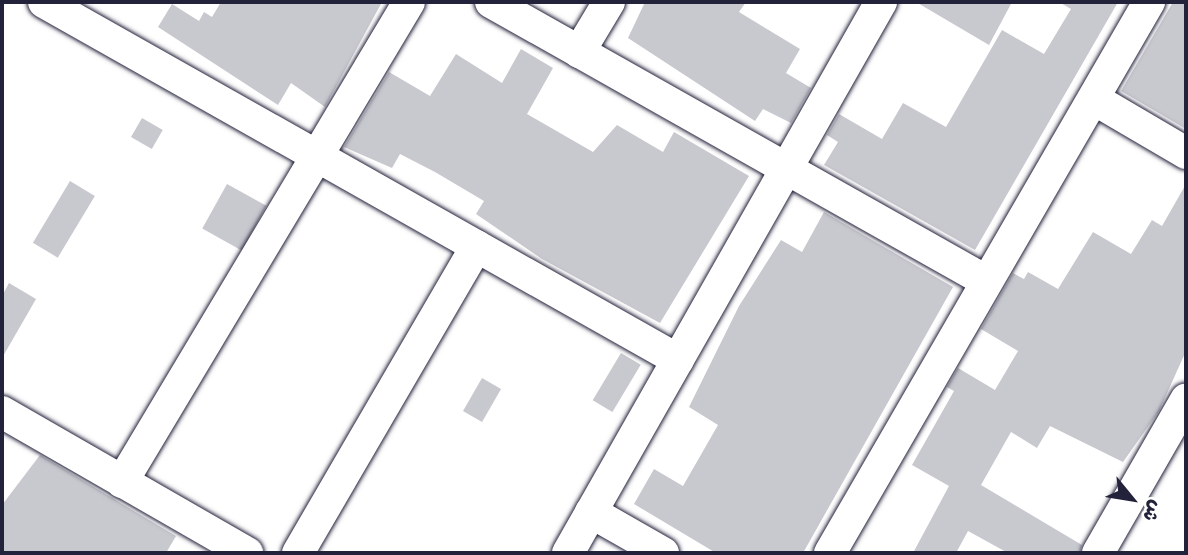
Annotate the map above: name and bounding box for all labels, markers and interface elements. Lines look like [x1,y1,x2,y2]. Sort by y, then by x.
north arrow [1097,464,1167,534]
text: ش [1135,495,1166,525]

